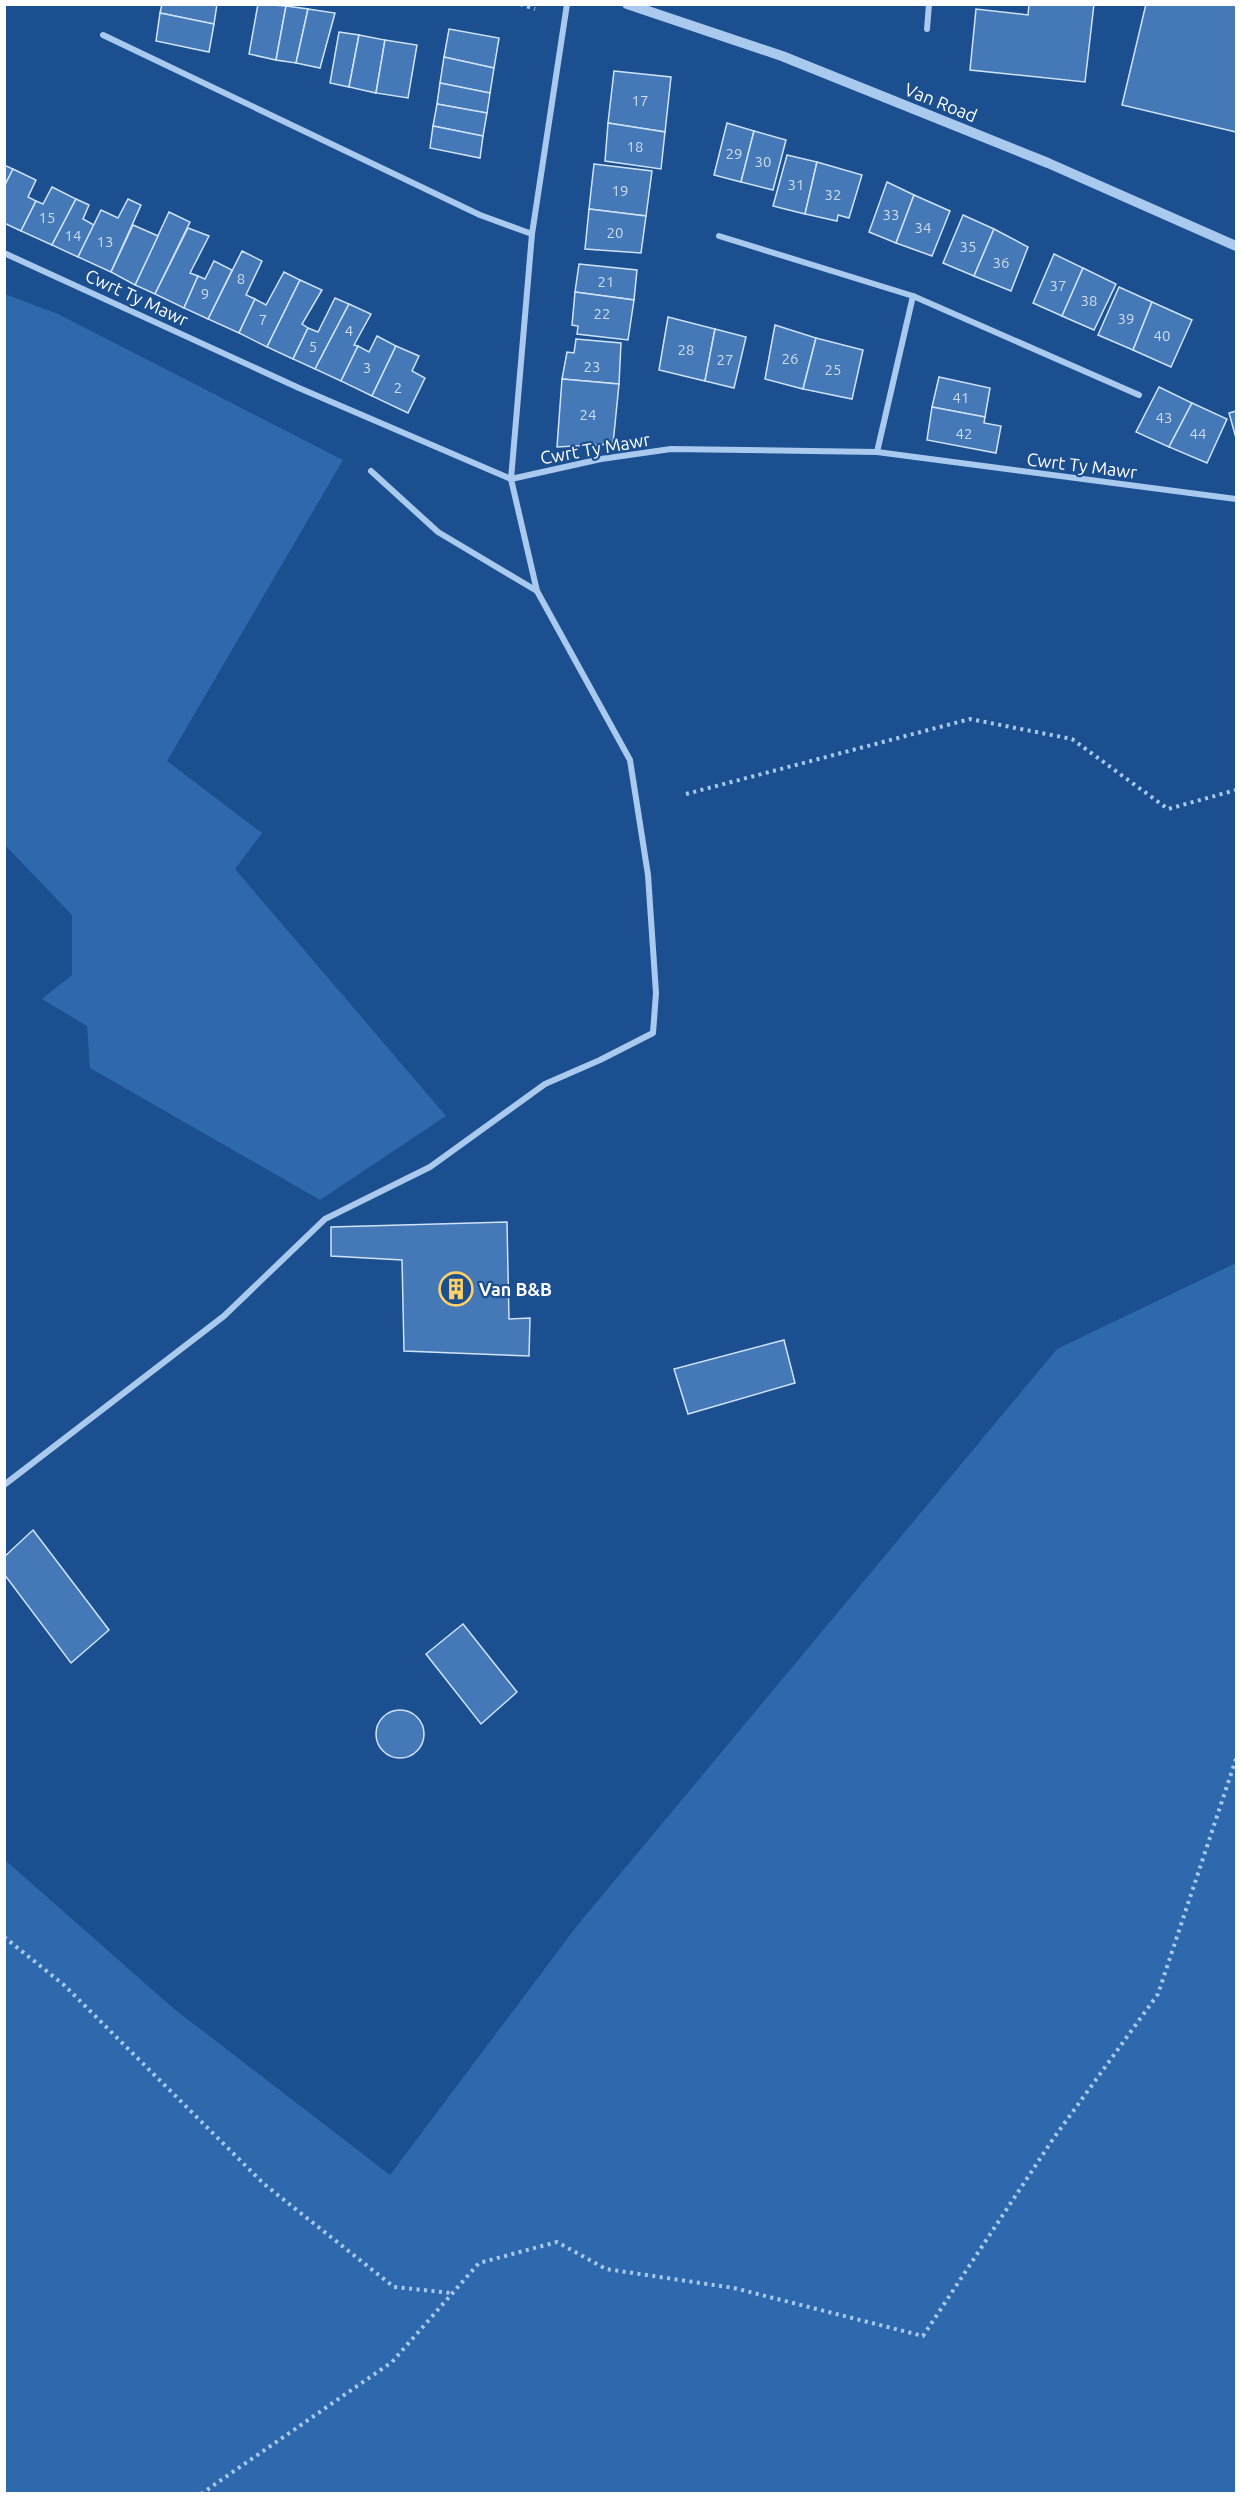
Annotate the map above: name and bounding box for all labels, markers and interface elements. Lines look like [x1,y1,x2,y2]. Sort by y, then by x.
street label: Van Road [902,78,980,126]
house number: 17 [632,92,648,109]
house number: 18 [627,138,643,155]
house number: 29 [726,145,742,162]
house number: 30 [755,153,771,170]
house number: 31 [788,176,804,193]
house number: 19 [612,182,628,199]
house number: 32 [825,186,841,203]
house number: 33 [883,206,899,223]
house number: 15 [39,209,55,226]
house number: 34 [915,219,931,236]
house number: 20 [607,224,623,241]
house number: 14 [65,227,81,244]
house number: 13 [97,233,113,250]
house number: 35 [960,238,976,255]
house number: 36 [993,254,1009,271]
street label: Cwrt Ty Mawr [82,264,192,330]
house number: 8 [237,270,245,287]
house number: 21 [598,273,614,290]
house number: 37 [1050,277,1066,294]
house number: 9 [201,285,209,302]
house number: 38 [1081,292,1097,309]
house number: 22 [594,305,610,322]
house number: 39 [1118,310,1134,327]
house number: 7 [259,311,267,328]
house number: 4 [345,322,353,339]
house number: 40 [1154,327,1170,344]
house number: 5 [309,338,317,355]
house number: 28 [678,341,694,358]
house number: 26 [782,350,798,367]
house number: 27 [717,351,733,368]
house number: 23 [584,358,600,375]
house number: 3 [363,359,371,376]
house number: 25 [825,361,841,378]
house number: 2 [394,379,402,396]
house number: 41 [953,389,969,406]
house number: 24 [580,406,596,423]
house number: 43 [1156,409,1172,426]
house number: 42 [956,425,972,442]
house number: 44 [1190,425,1206,442]
street label: Cwrt Ty Mawr [539,428,652,467]
street label: Cwrt Ty Mawr [1026,448,1138,482]
building icon: Van B&B [438,1271,474,1307]
place label: Van B&B [479,1279,552,1299]

